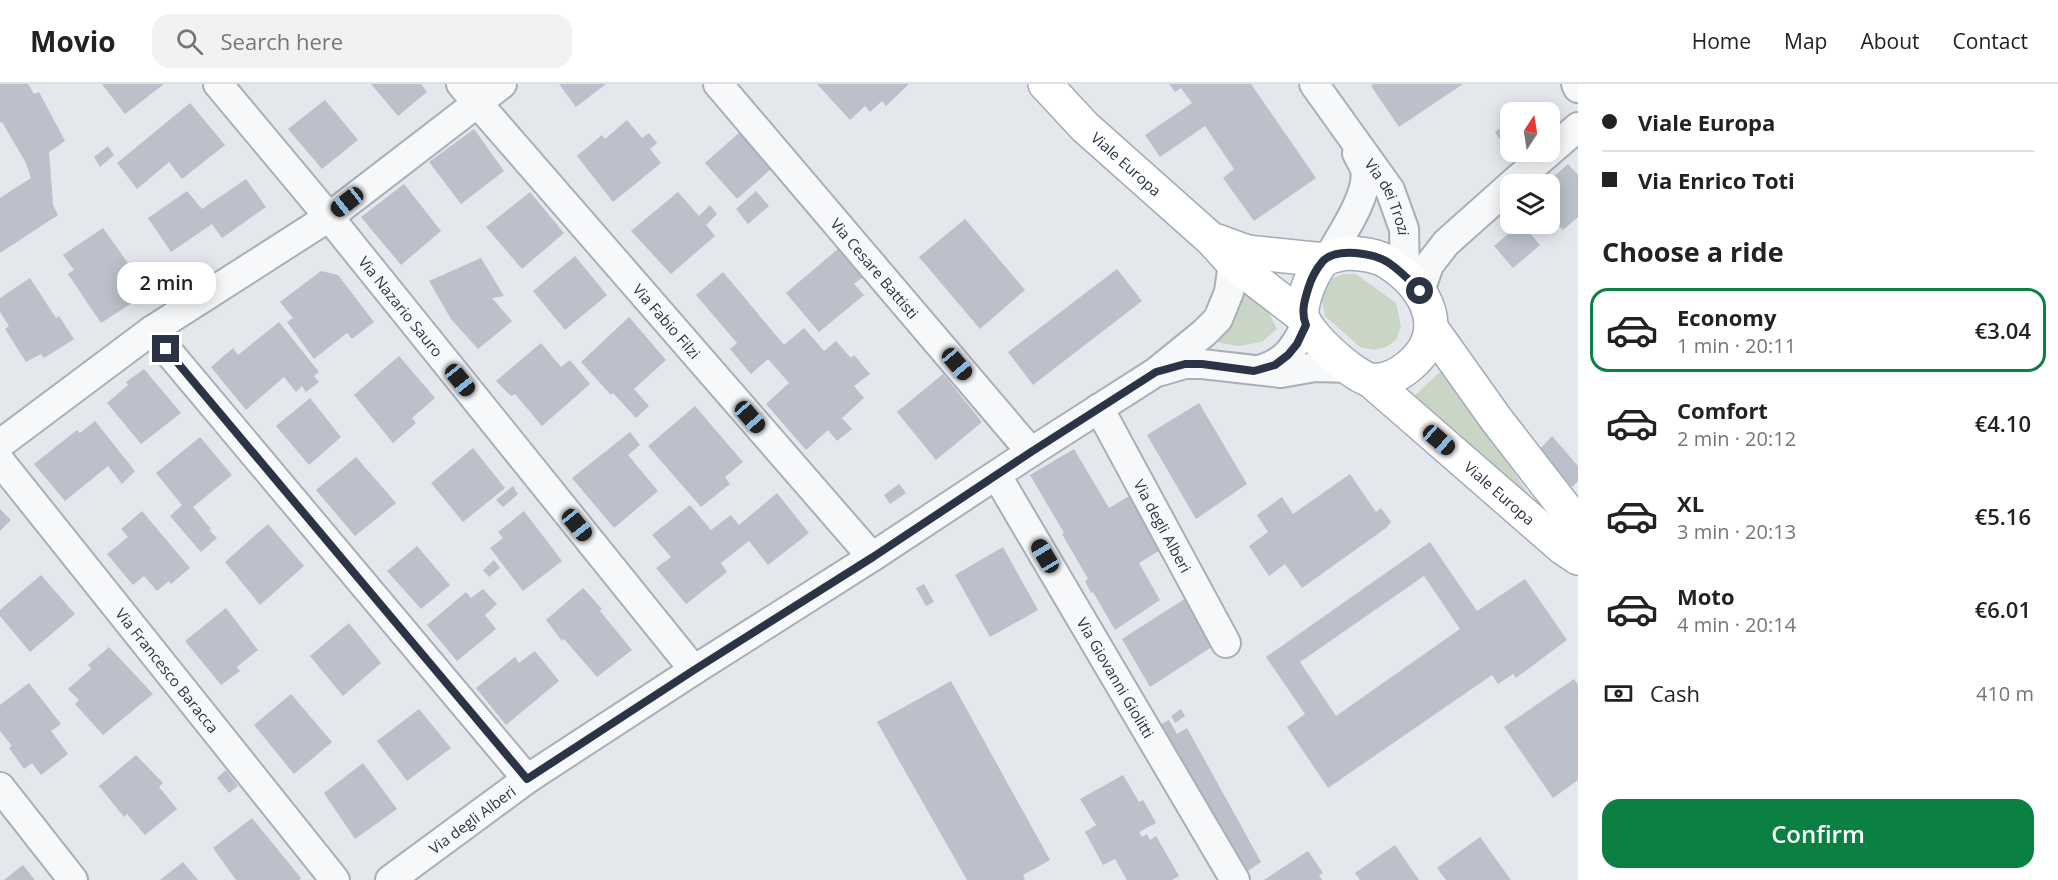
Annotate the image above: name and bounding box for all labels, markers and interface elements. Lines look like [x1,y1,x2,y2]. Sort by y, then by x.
search box [152,14,572,68]
text: Movio [30,22,116,60]
icon: search [173,25,206,58]
text: Search here [221,26,343,56]
text: Home [1692,27,1751,55]
text: Map [1784,27,1827,55]
text: About [1860,27,1920,55]
text: Contact [1953,27,2028,55]
north arrow [1500,102,1560,162]
map controls [1500,102,1560,234]
text: Viale Europa [1638,107,1775,137]
street label: Viale Europa [1087,127,1166,200]
street label: Via dei Trozi [1360,154,1414,236]
text: Via Enrico Toti [1638,165,1795,195]
button: layers [1500,174,1560,234]
car [327,184,367,220]
street label: Via Cesare Battisti [826,214,923,323]
text: Choose a ride [1602,233,1784,270]
street label: Via Nazario Sauro [354,252,448,361]
callout: 2 min [116,262,216,304]
text: 2 min [140,269,194,296]
route start [1406,277,1433,304]
street label: Via Fabio Filzi [629,279,705,363]
text: Economy [1677,302,1776,332]
icon: car [1605,303,1659,357]
text: €3.04 [1975,315,2031,345]
text: 1 min · 20:11 [1677,332,1796,359]
route end [152,335,179,362]
car [939,344,975,384]
car [442,360,478,400]
text: Comfort [1677,395,1768,425]
icon: car [1605,396,1659,450]
car [731,398,769,436]
text: €4.10 [1975,408,2031,438]
car [1420,421,1458,459]
text: 2 min · 20:12 [1677,425,1796,452]
street label: Viale Europa [1460,457,1539,529]
street label: Via degli Alberi [1129,476,1196,576]
text: XL [1677,488,1704,518]
icon: car [1605,489,1659,543]
text: €5.16 [1975,501,2031,531]
car [559,505,595,545]
text: 3 min · 20:13 [1677,518,1796,545]
car [1028,536,1062,576]
text: Moto [1677,581,1735,611]
icon: car [1605,582,1659,636]
text: €6.01 [1975,594,2031,624]
street label: Via Francesco Baracca [111,604,223,737]
text: 4 min · 20:14 [1677,611,1796,638]
street label: Via Giovanni Giolitti [1073,614,1159,742]
icon: cash [1602,677,1635,710]
text: Cash [1650,678,1700,708]
text: 410 m [1976,680,2034,707]
street label: Via degli Alberi [425,781,520,858]
button: Confirm [1602,799,2034,868]

